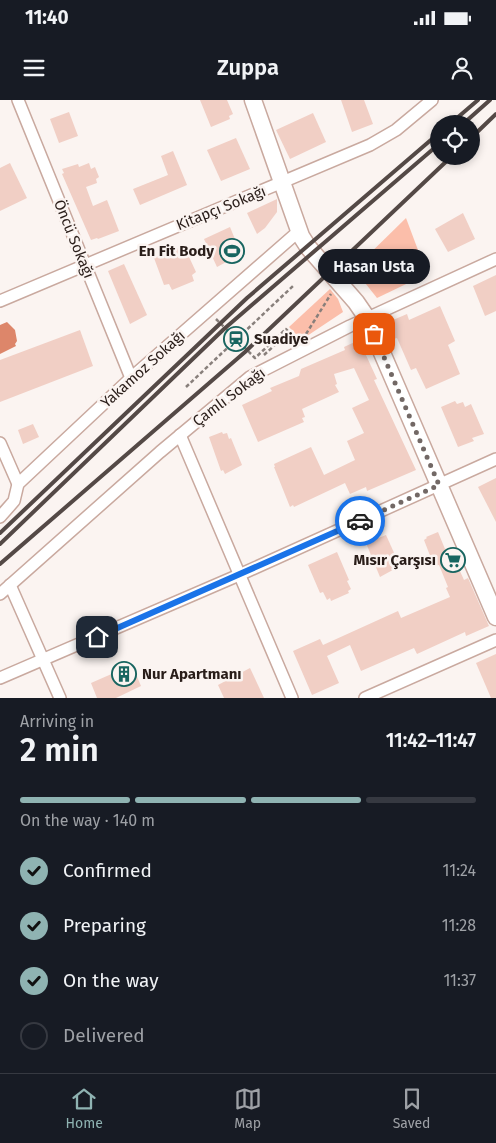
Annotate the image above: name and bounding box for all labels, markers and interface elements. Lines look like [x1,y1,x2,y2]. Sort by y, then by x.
text: 11:40 [25,6,69,29]
icon: menu [20,54,48,82]
text: Zuppa [217,54,279,81]
icon: person [448,54,476,82]
map controls [430,115,480,165]
button: locate [430,115,480,165]
street label: Kitapçı Sokağı [173,182,269,234]
street label: Öncü Sokağı [50,197,98,281]
sports icon: En Fit Body [219,238,245,264]
place label: En Fit Body [139,242,214,260]
callout: Hasan Usta [318,249,430,284]
text: Hasan Usta [333,257,415,276]
pin [353,313,395,355]
icon: bag [360,320,388,348]
street label: Yakamoz Sokağı [97,326,189,412]
station icon: Suadiye [223,326,249,352]
place label: Suadiye [254,330,309,348]
street label: Çamlı Sokağı [189,364,269,430]
courier [335,496,385,546]
icon: car [346,507,374,535]
supermarket icon: Mısır Çarşısı [440,547,466,573]
place label: Mısır Çarşısı [353,551,436,570]
pin [76,616,118,658]
icon: home [83,623,111,651]
building icon: Nur Apartmanı [111,661,137,687]
place label: Nur Apartmanı [142,665,242,683]
text: Arriving in [20,712,94,731]
text: 11:42–11:47 [386,729,476,752]
text: 2 min [20,731,99,769]
text: On the way · 140 m [20,811,155,830]
icon: check [20,857,48,885]
text: Confirmed [63,859,152,882]
text: 11:24 [443,861,476,880]
icon: check [20,912,48,940]
text: Preparing [63,914,146,937]
text: 11:28 [442,916,476,935]
icon: check [20,967,48,995]
text: On the way [63,969,159,992]
text: 11:37 [443,971,476,990]
text: Delivered [63,1024,145,1047]
tab: Home [65,1085,103,1132]
tab: Map [234,1085,262,1132]
tab: Saved [393,1085,431,1132]

